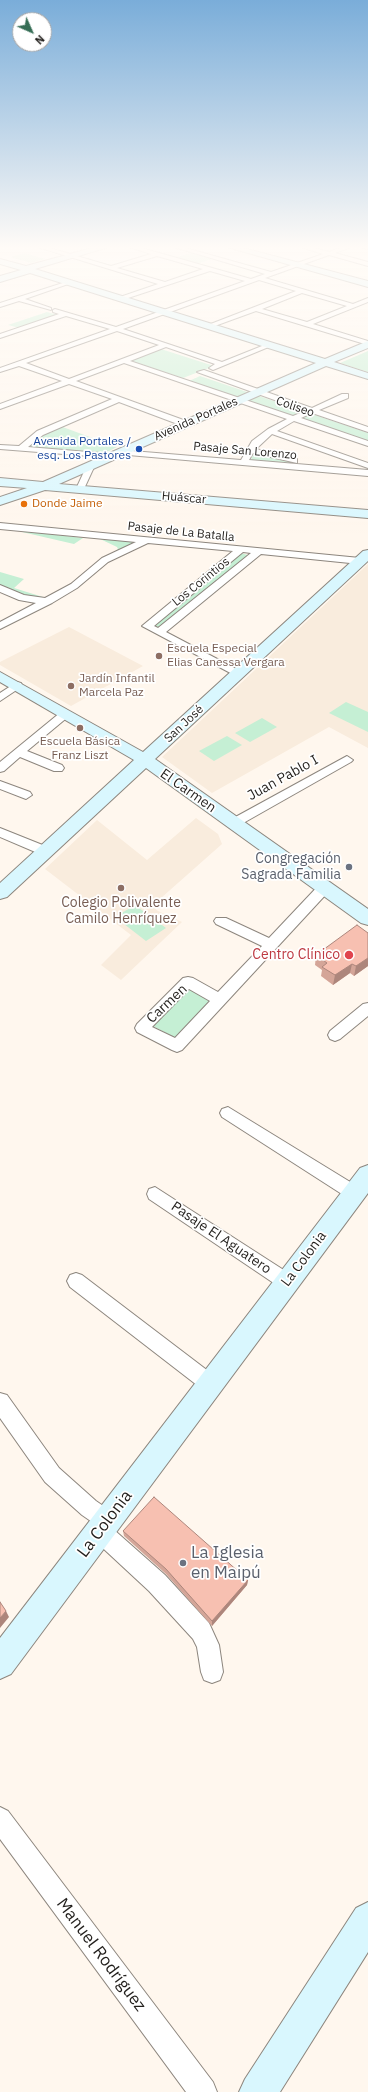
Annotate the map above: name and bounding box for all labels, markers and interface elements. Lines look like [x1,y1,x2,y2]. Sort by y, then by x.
north arrow [12,12,52,52]
text: N [32,32,48,48]
street label: Avenida Portales [152,394,240,444]
street label: Coliseo [274,394,316,420]
place label: Avenida Portales / esq. Los Pastores [33,435,131,463]
street label: Pasaje San Lorenzo [193,439,297,463]
marker: Avenida Portales / esq. Los Pastores [134,444,144,454]
street label: Huáscar [161,489,207,507]
place label: Donde Jaime [32,497,103,511]
marker: Donde Jaime [19,499,29,509]
street label: Pasaje de La Batalla [127,519,235,545]
street label: Los Corintios [169,555,233,609]
place label: Escuela Especial Elias Canessa Vergara [167,642,285,670]
marker: Escuela Especial Elias Canessa Vergara [154,651,164,661]
place label: Jardín Infantil Marcela Paz [79,672,155,700]
marker: Jardín Infantil Marcela Paz [66,681,76,691]
street label: San José [161,702,207,746]
marker: Escuela Básica Franz Liszt [75,723,85,733]
place label: Escuela Básica Franz Liszt [40,735,120,763]
street label: Juan Pablo I [245,752,321,804]
street label: El Carmen [157,766,219,816]
place label: Congregación Sagrada Familia [241,851,341,884]
marker: Congregación Sagrada Familia [344,862,354,872]
marker: Colegio Polivalente Camilo Henríquez [116,883,126,893]
place label: Colegio Polivalente Camilo Henríquez [61,895,181,928]
place label: Centro Clínico [252,947,340,963]
marker: Centro Clínico [343,949,355,961]
street label: Carmen [143,981,191,1027]
street label: Pasaje El Aguatero [168,1198,274,1278]
street label: La Colonia [278,1228,330,1290]
street label: La Colonia [73,1486,137,1562]
place label: La Iglesia en Maipú [191,1543,264,1583]
marker: La Iglesia en Maipú [178,1558,188,1568]
street label: Manuel Rodríguez [52,1894,150,2016]

